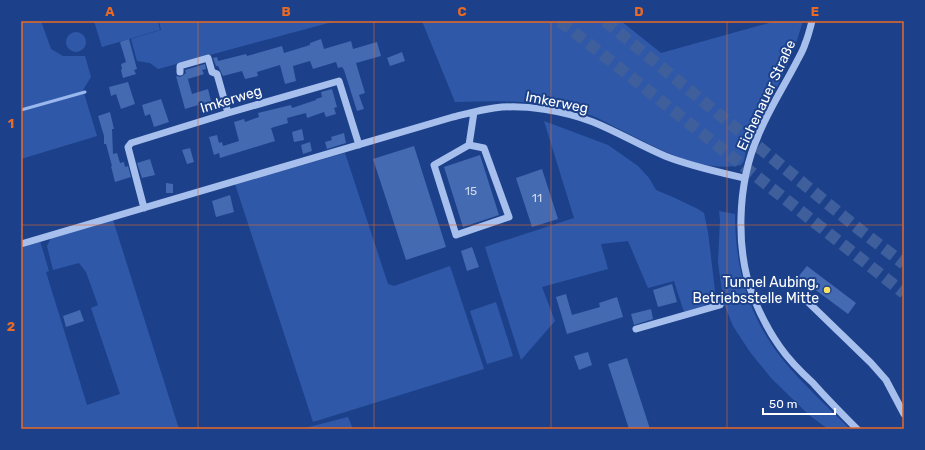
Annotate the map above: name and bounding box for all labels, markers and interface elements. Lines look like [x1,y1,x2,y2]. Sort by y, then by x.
text: A [105,4,115,19]
text: B [281,4,291,19]
text: C [457,4,467,19]
text: D [634,4,644,19]
text: E [811,4,819,19]
street label: Eichenauer Straße [733,37,800,153]
street label: Imkerweg [198,82,264,117]
street label: Imkerweg [524,88,590,117]
text: 1 [8,116,14,131]
house number: 15 [465,184,477,198]
house number: 11 [532,191,542,205]
place label: Tunnel Aubing, Betriebsstelle Mitte [693,274,819,307]
marker: Tunnel Aubing, Betriebsstelle Mitte [822,285,832,295]
text: 2 [7,319,15,334]
scale bar [763,390,835,416]
text: 50 m [769,397,797,411]

